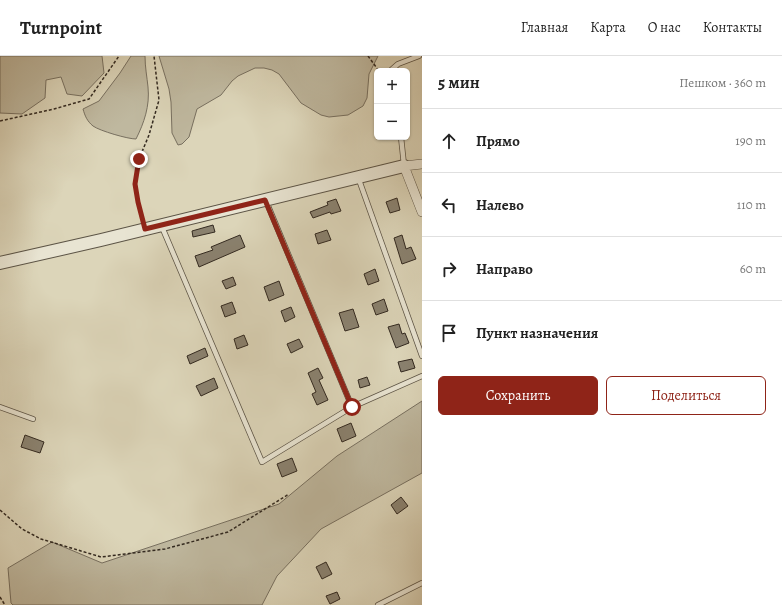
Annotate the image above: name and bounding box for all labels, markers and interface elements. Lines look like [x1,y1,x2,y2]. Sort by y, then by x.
text: Turnpoint [20,15,102,41]
text: Главная [521,18,568,37]
text: Карта [590,18,626,37]
text: О нас [648,18,681,37]
text: Контакты [703,18,762,37]
map controls [374,68,410,140]
button: + [374,68,410,104]
text: 5 мин [438,71,480,94]
text: Пешком · 360 m [679,74,766,91]
button: − [374,104,410,140]
icon: ahead [438,130,460,152]
text: Прямо [476,131,520,151]
text: 190 m [735,132,766,149]
route end [130,150,148,168]
icon: left [438,194,460,216]
text: Налево [476,195,524,215]
text: 110 m [737,196,766,213]
icon: right [438,258,460,280]
text: Направо [476,259,533,279]
text: 60 m [740,260,766,277]
icon: arrive [438,322,460,344]
text: Пункт назначения [476,323,598,343]
button: Сохранить [438,376,598,415]
button: Поделиться [606,376,766,415]
route start [343,398,361,416]

